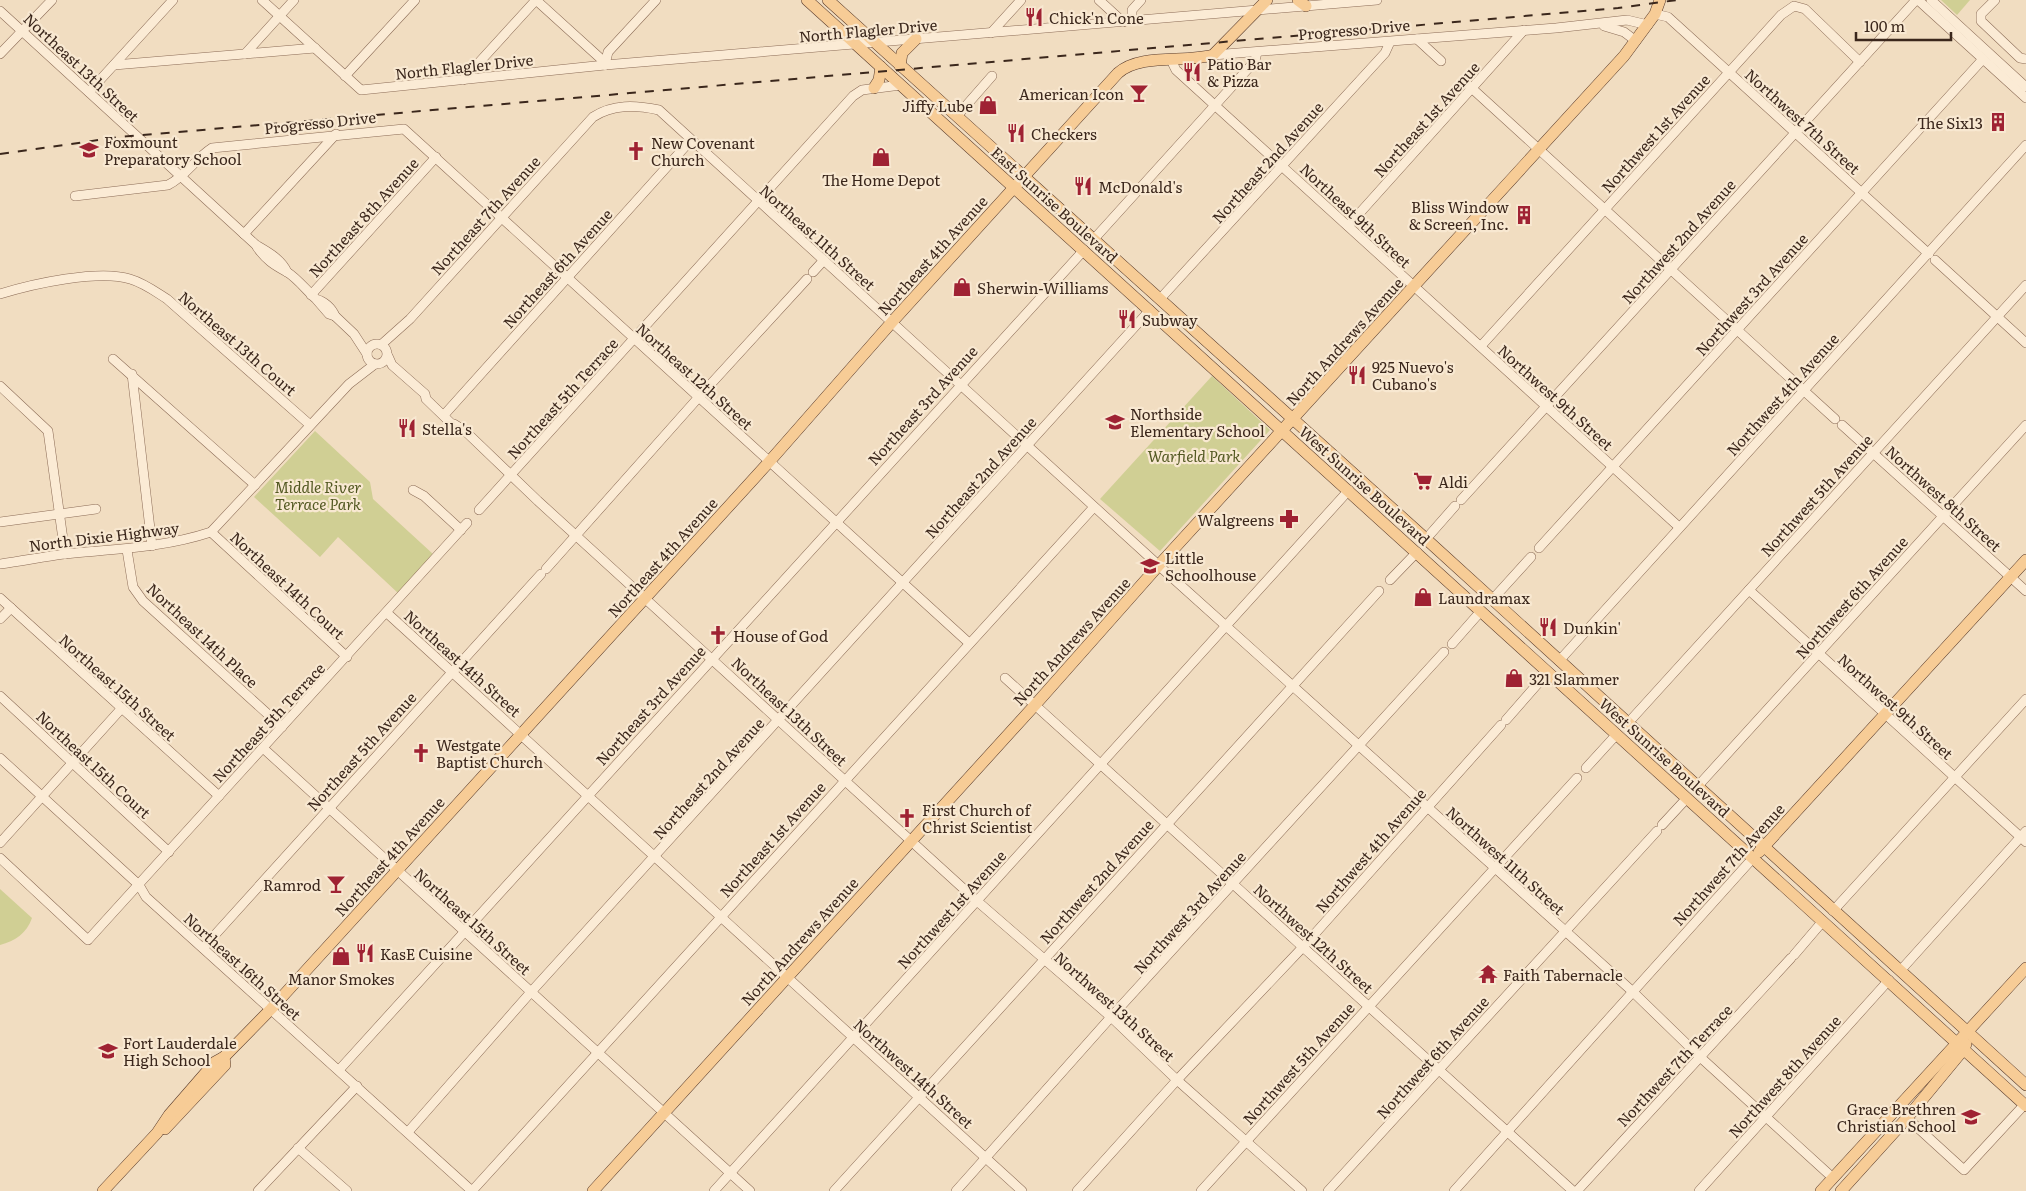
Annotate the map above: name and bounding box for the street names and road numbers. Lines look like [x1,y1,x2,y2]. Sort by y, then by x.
street label: Northeast 13th Street [19,7,145,127]
street label: North Flagler Drive [798,12,938,48]
street label: Progresso Drive [1297,13,1411,45]
street label: North Flagler Drive [394,47,534,85]
street label: Northeast 1st Avenue [1368,56,1485,182]
street label: Northwest 7th Street [1740,63,1866,179]
street label: Northwest 1st Avenue [1595,68,1715,198]
street label: Northeast 2nd Avenue [1206,96,1328,228]
street label: Progresso Drive [263,105,377,139]
street label: East Sunrise Boulevard [986,141,1124,267]
street label: Northeast 7th Avenue [425,150,545,280]
street label: Northeast 8th Avenue [303,152,423,282]
street label: Northeast 9th Street [1295,157,1417,273]
street label: Northwest 2nd Avenue [1616,173,1741,309]
street label: Northeast 11th Street [755,179,881,295]
street label: Northeast 4th Avenue [872,190,992,320]
street label: Northeast 6th Avenue [497,203,617,333]
street label: Northwest 3rd Avenue [1689,227,1813,361]
street label: North Andrews Avenue [1280,271,1408,410]
street label: Northeast 13th Court [174,285,302,401]
street label: Northeast 12th Street [631,317,759,435]
street label: Northwest 4th Avenue [1720,327,1844,461]
street label: Northeast 5th Terrace [501,332,623,464]
street label: Northwest 9th Street [1493,339,1619,455]
street label: Northeast 3rd Avenue [862,340,982,470]
street label: Northeast 2nd Avenue [919,411,1041,543]
street label: West Sunrise Boulevard [1294,420,1436,550]
street label: Northwest 5th Avenue [1755,428,1878,561]
street label: Northwest 8th Street [1881,440,2007,556]
street label: Northeast 4th Avenue [602,492,722,622]
street label: North Dixie Highway [28,515,181,557]
street label: Northeast 14th Court [226,526,350,644]
street label: Northwest 6th Avenue [1789,530,1913,664]
street label: North Andrews Avenue [1007,571,1135,710]
street label: Northeast 14th Place [142,577,264,693]
street label: Northeast 14th Street [399,604,527,722]
street label: Northeast 15th Street [54,628,182,746]
street label: Northeast 3rd Avenue [590,640,710,770]
street label: Northwest 9th Street [1833,648,1959,764]
street label: Northeast 13th Street [727,651,853,771]
street label: Northeast 5th Terrace [206,657,330,787]
street label: Northeast 5th Avenue [301,686,421,816]
street label: West Sunrise Boulevard [1594,692,1736,822]
street label: Northeast 15th Court [32,705,156,823]
street label: Northeast 2nd Avenue [647,712,769,844]
street label: Northeast 1st Avenue [714,776,831,902]
street label: Northwest 4th Avenue [1309,782,1431,917]
street label: Northeast 4th Avenue [329,791,449,921]
street label: Northwest 7th Avenue [1667,797,1790,930]
street label: Northwest 11th Street [1441,800,1571,920]
street label: Northwest 2nd Avenue [1034,813,1159,949]
street label: Northwest 1st Avenue [891,844,1011,974]
street label: Northwest 3rd Avenue [1127,845,1251,979]
street label: Northeast 15th Street [409,862,537,980]
street label: North Andrews Avenue [735,871,863,1010]
street label: Northwest 12th Street [1249,878,1379,998]
street label: Northeast 16th Street [179,907,307,1025]
street label: Northwest 13th Street [1050,946,1180,1066]
street label: Northwest 6th Avenue [1370,990,1494,1124]
street label: Northwest 5th Avenue [1237,996,1360,1129]
street label: Northwest 7th Terrace [1611,998,1737,1132]
street label: Northwest 8th Avenue [1722,1009,1846,1143]
street label: Northwest 14th Street [849,1013,979,1133]

